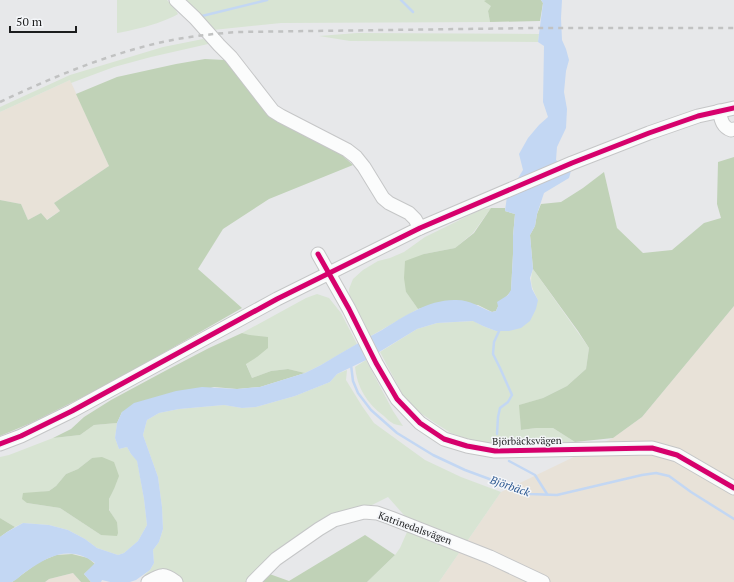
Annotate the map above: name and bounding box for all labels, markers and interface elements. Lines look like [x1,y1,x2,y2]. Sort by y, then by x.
scale bar [10,8,76,34]
text: 50 m [16,14,43,29]
street label: Björbäcksvägen [492,434,562,448]
water label: Björbäck [487,472,532,500]
street label: Katrinedalsvägen [376,509,454,547]

